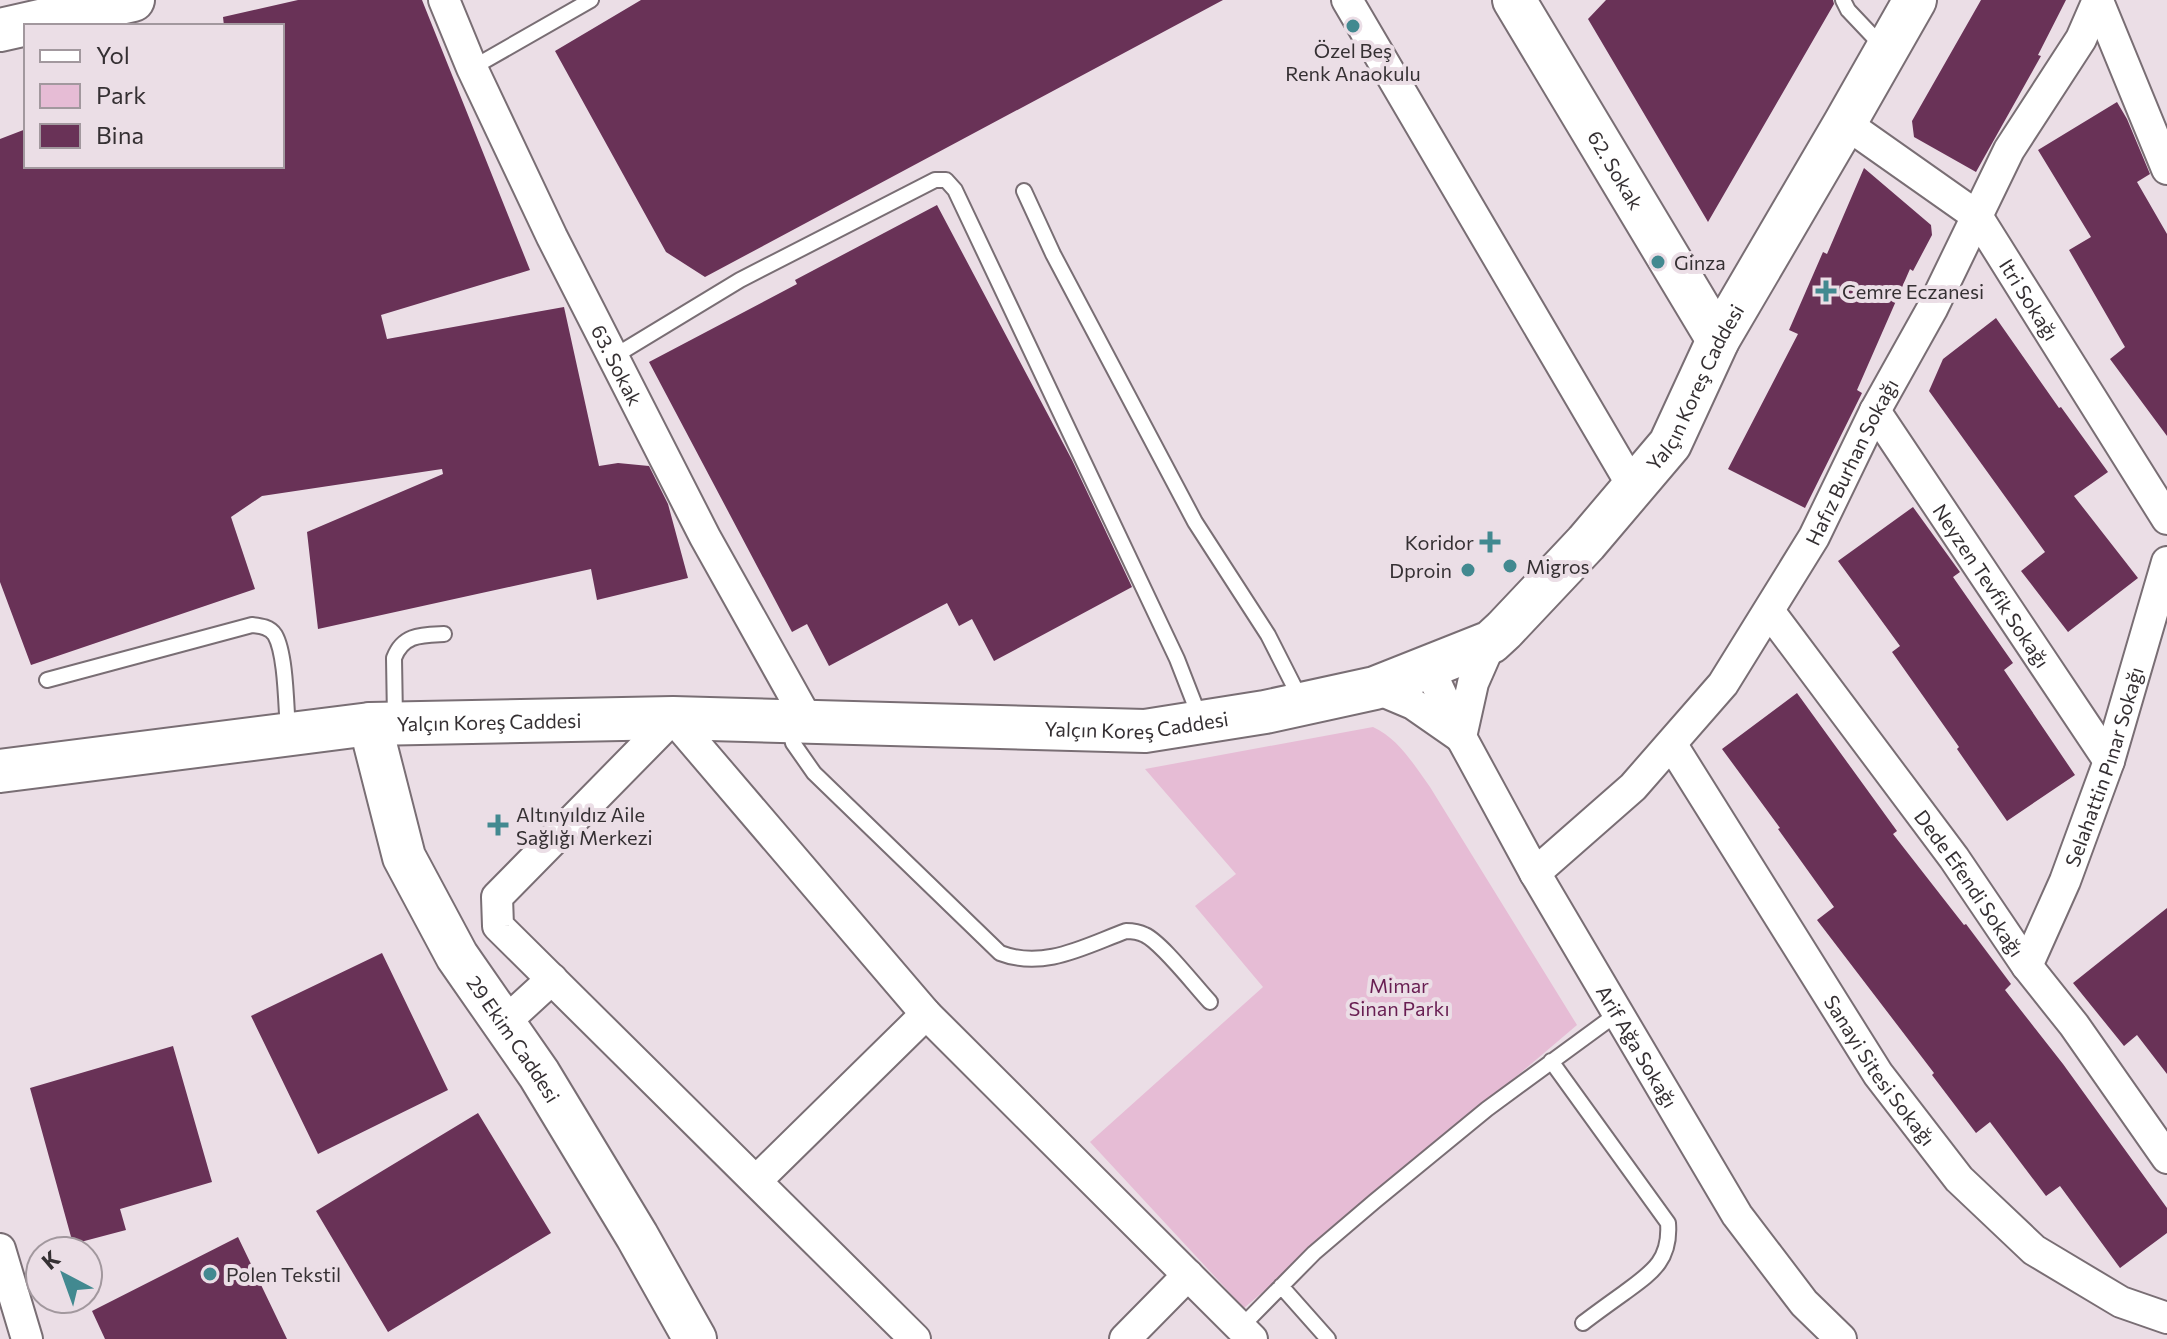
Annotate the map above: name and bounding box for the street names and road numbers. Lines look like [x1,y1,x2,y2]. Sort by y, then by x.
street label: 62. Sokak [1583,126,1649,214]
street label: Itri Sokağı [1995,254,2064,345]
street label: Yalçın Koreş Caddesi [1641,300,1748,475]
street label: 63. Sokak [587,320,648,409]
street label: Hafız Burhan Sokağı [1800,374,1903,549]
street label: Neyzen Tevfik Sokağı [1928,499,2055,672]
street label: Selahattin Pınar Sokağı [2059,664,2148,870]
street label: Yalçın Koreş Caddesi [1044,706,1230,743]
street label: Yalçın Koreş Caddesi [396,708,582,735]
street label: Dede Efendi Sokağı [1910,805,2029,961]
street label: 29 Ekim Caddesi [462,971,565,1107]
street label: Arif Ağa Sokağı [1592,981,1683,1112]
street label: Sanayi Sitesi Sokağı [1819,990,1940,1150]

